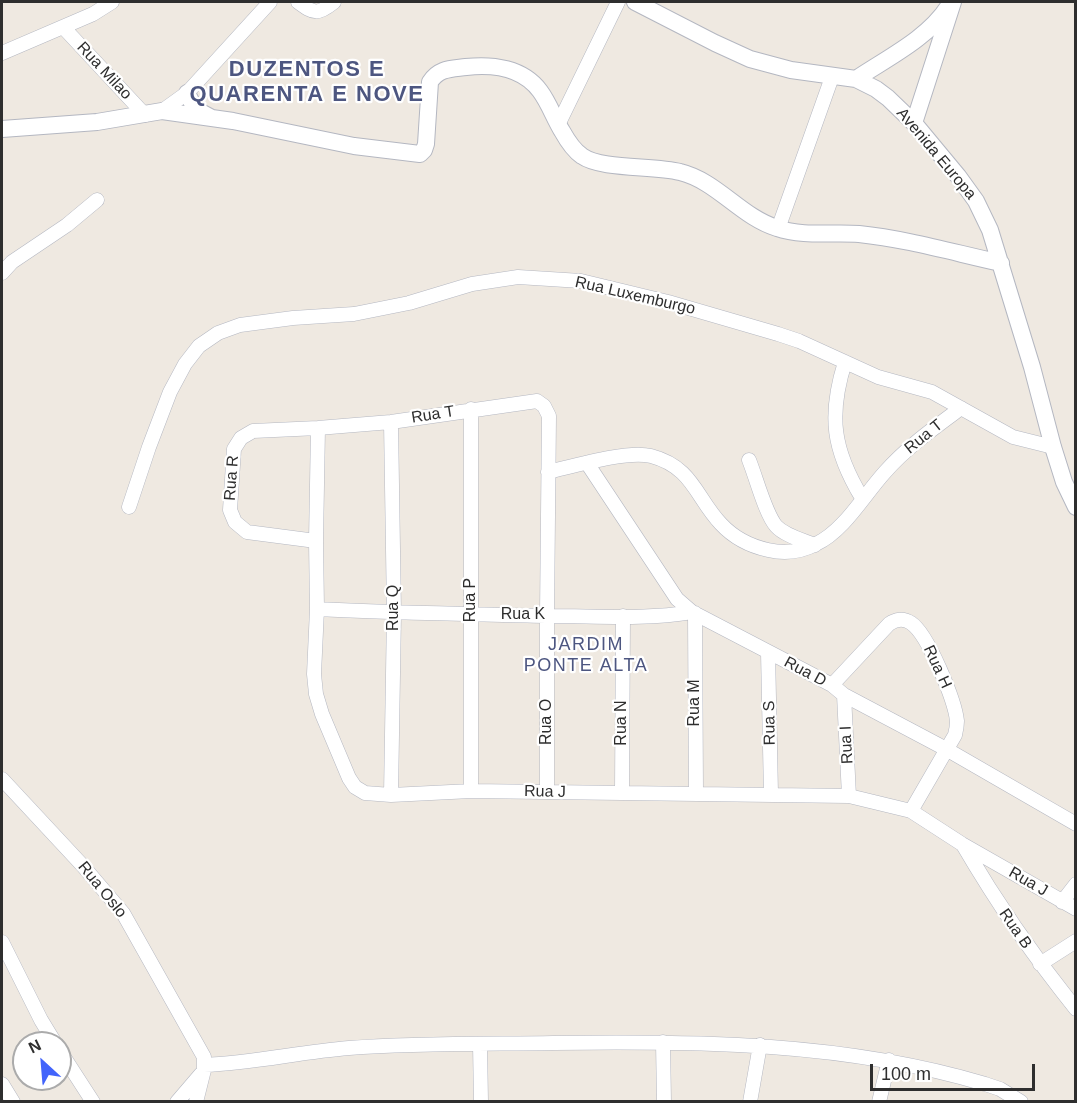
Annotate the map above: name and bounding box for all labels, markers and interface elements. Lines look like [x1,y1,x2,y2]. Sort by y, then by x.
street label: Rua Milao [72,38,136,104]
district label: DUZENTOS E QUARENTA E NOVE [190,57,424,108]
street label: Avenida Europa [892,104,980,204]
street label: Rua Luxemburgo [573,273,697,319]
street label: Rua T [410,402,456,428]
street label: Rua T [901,416,947,458]
street label: Rua R [221,455,243,501]
street label: Rua P [461,578,481,622]
street label: Rua Q [384,585,404,631]
street label: Rua K [501,605,545,625]
district label: JARDIM PONTE ALTA [524,634,648,676]
street label: Rua H [919,642,955,692]
street label: Rua D [780,653,830,691]
street label: Rua M [685,679,705,727]
street label: Rua O [537,699,557,745]
street label: Rua N [612,700,632,746]
street label: Rua S [760,701,780,745]
street label: Rua I [836,725,858,765]
street label: Rua J [524,782,566,802]
street label: Rua Oslo [74,858,130,922]
street label: Rua J [1005,863,1051,901]
street label: Rua B [994,905,1036,953]
north arrow [12,1031,72,1091]
text: N [26,1036,44,1056]
scale bar [873,1052,1038,1090]
text: 100 m [881,1064,931,1084]

